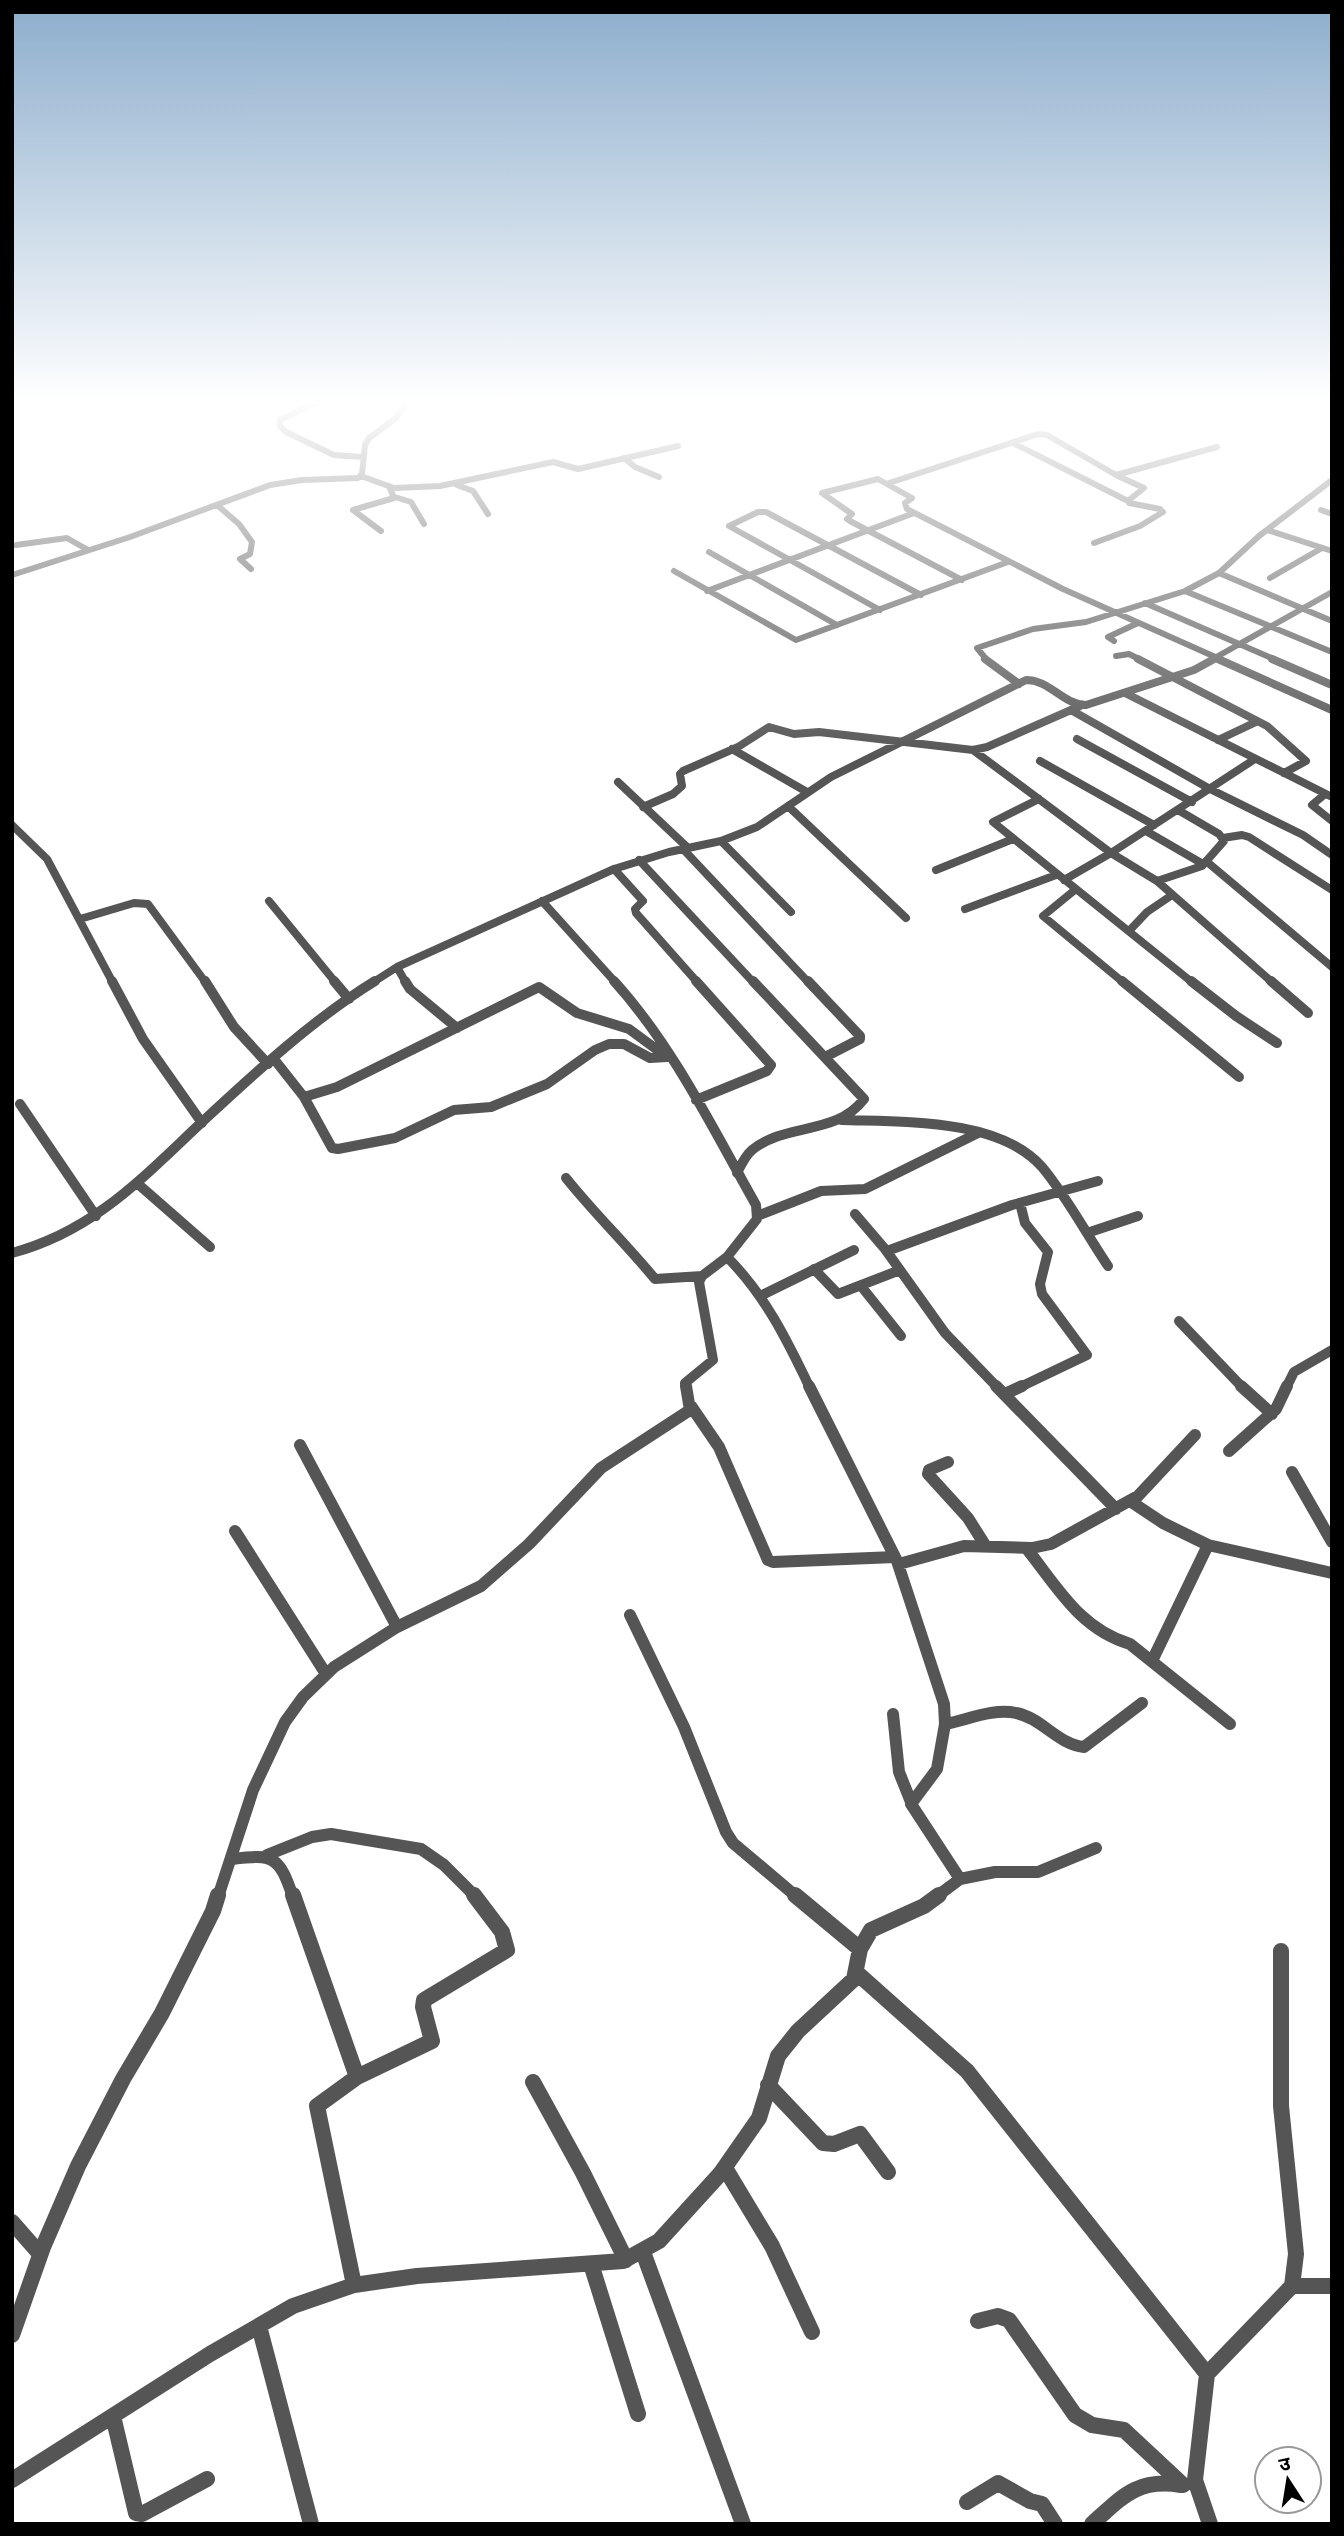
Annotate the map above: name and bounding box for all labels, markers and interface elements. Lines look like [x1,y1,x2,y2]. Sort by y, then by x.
north arrow [1253,2445,1323,2515]
text: उ [1277,2451,1293,2476]

